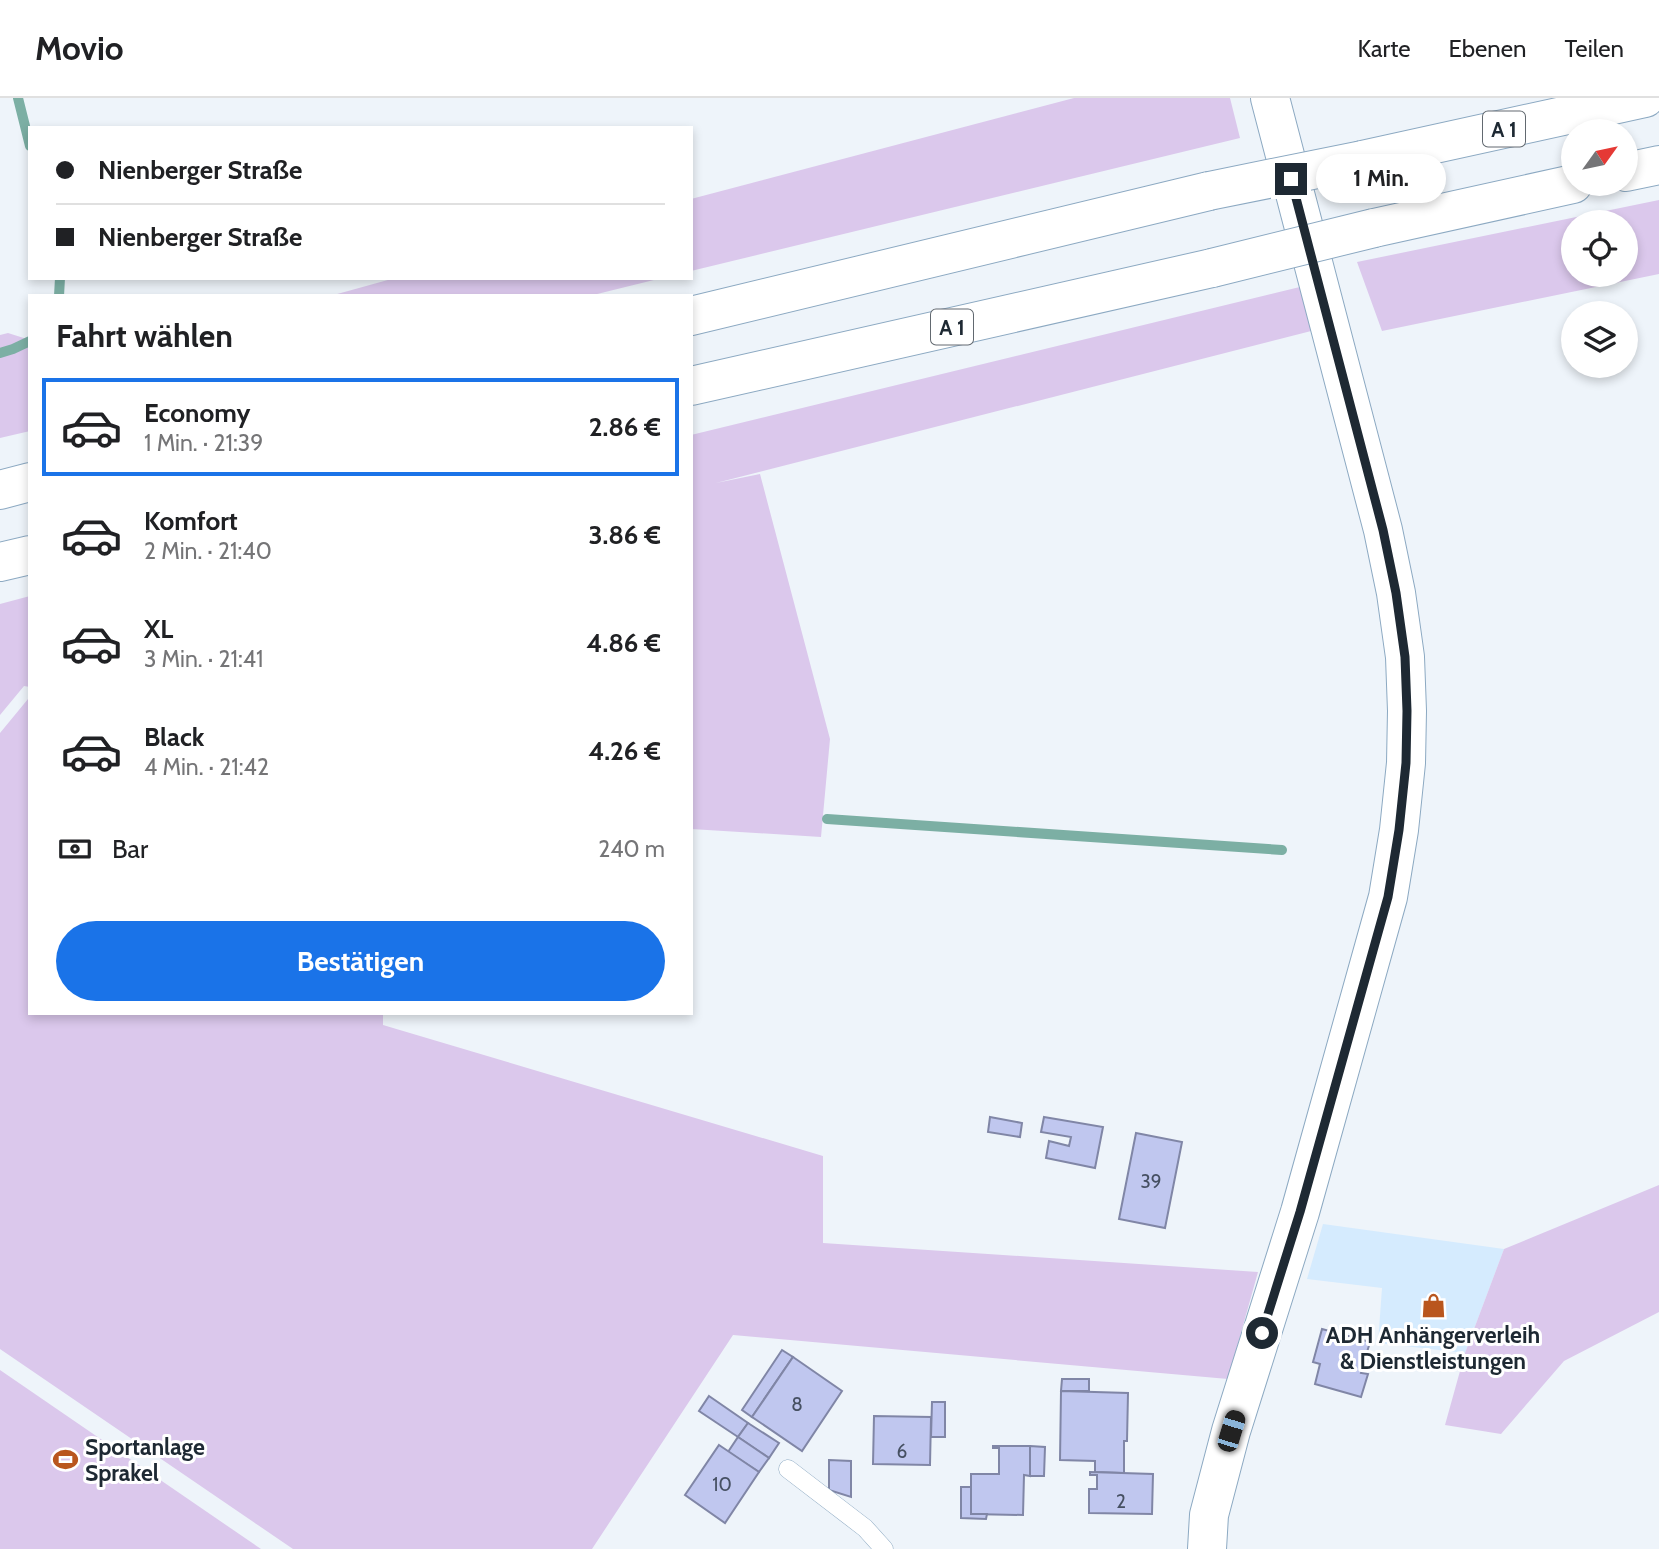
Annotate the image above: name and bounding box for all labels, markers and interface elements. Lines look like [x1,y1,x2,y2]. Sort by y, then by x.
text: Movio [35,28,124,68]
text: Karte [1357,34,1410,63]
text: Ebenen [1448,34,1526,63]
text: Teilen [1564,34,1624,63]
road number: A 1 [1483,112,1525,146]
north arrow [1561,119,1638,196]
map controls [1561,119,1638,378]
text: Nienberger Straße [98,154,302,186]
callout: 1 Min. [1316,154,1445,204]
route end [1275,163,1307,195]
text: 1 Min. [1353,164,1409,192]
button: locate [1561,210,1638,287]
text: Nienberger Straße [98,221,302,253]
button: layers [1561,301,1638,378]
road number: A 1 [931,310,973,344]
text: Fahrt wählen [56,316,233,355]
icon: car [60,396,123,459]
text: Economy [144,397,250,429]
text: 2.86 € [589,411,661,443]
text: 1 Min. · 21:39 [144,429,263,457]
icon: car [60,504,123,567]
text: Komfort [144,505,238,537]
text: 3.86 € [588,519,661,551]
text: 2 Min. · 21:40 [144,537,272,565]
icon: car [60,612,123,675]
text: XL [144,613,173,645]
text: 4.86 € [586,627,661,659]
text: 3 Min. · 21:41 [144,645,264,673]
icon: car [60,720,123,783]
text: Black [144,721,204,753]
text: 4.26 € [588,735,661,767]
text: 4 Min. · 21:42 [144,753,269,781]
icon: cash [56,830,94,868]
text: Bar [112,833,148,865]
text: 240 m [598,835,665,863]
button: Bestätigen [56,921,665,1001]
house number: 39 [1140,1170,1162,1193]
shop icon: ADH Anhängerverleih & Dienstleistungen [1419,1291,1447,1319]
route start [1246,1317,1278,1349]
place label: ADH Anhängerverleih & Dienstleistungen [1326,1321,1540,1375]
house number: 8 [791,1393,803,1416]
car [1215,1408,1248,1454]
place label: Sportanlage Sprakel [85,1433,205,1487]
house number: 6 [897,1440,907,1463]
sports icon: Sportanlage Sprakel [51,1446,79,1474]
house number: 10 [712,1473,732,1496]
house number: 2 [1116,1490,1126,1513]

